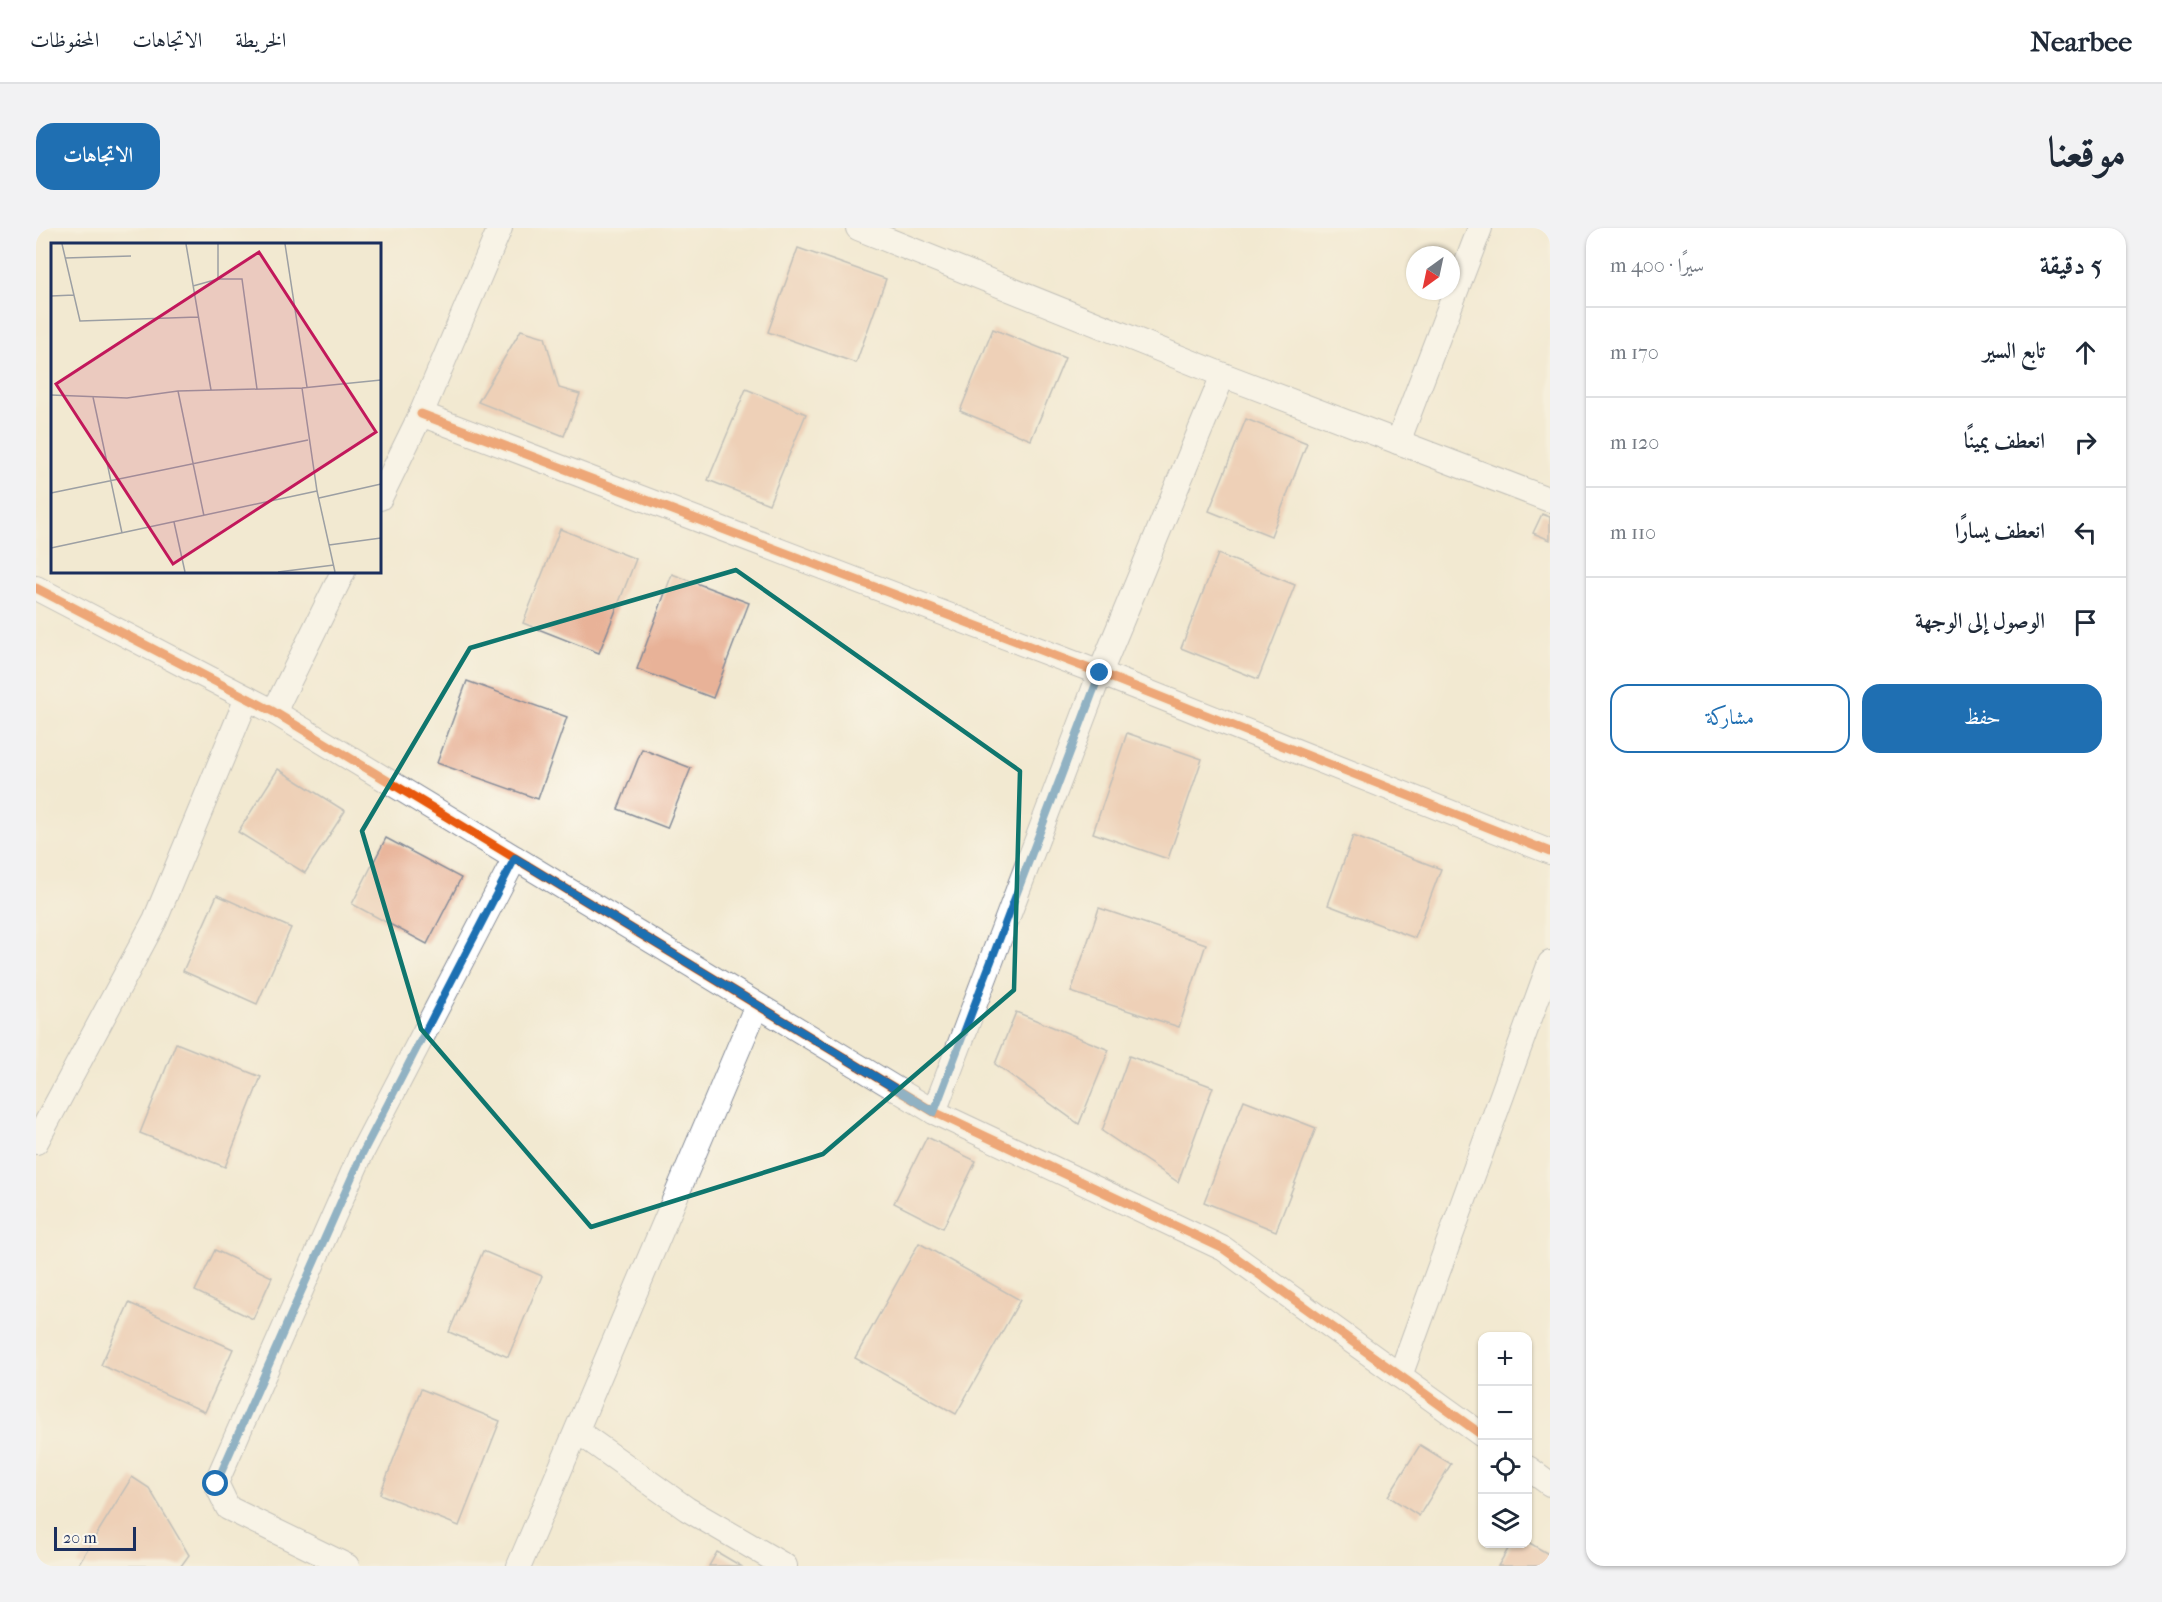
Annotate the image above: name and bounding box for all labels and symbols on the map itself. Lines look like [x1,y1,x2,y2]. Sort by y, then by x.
inset map [51,243,381,573]
north arrow [1406,246,1460,300]
route end [1086,659,1112,685]
route start [202,1470,228,1496]
scale bar [54,1524,136,1552]

